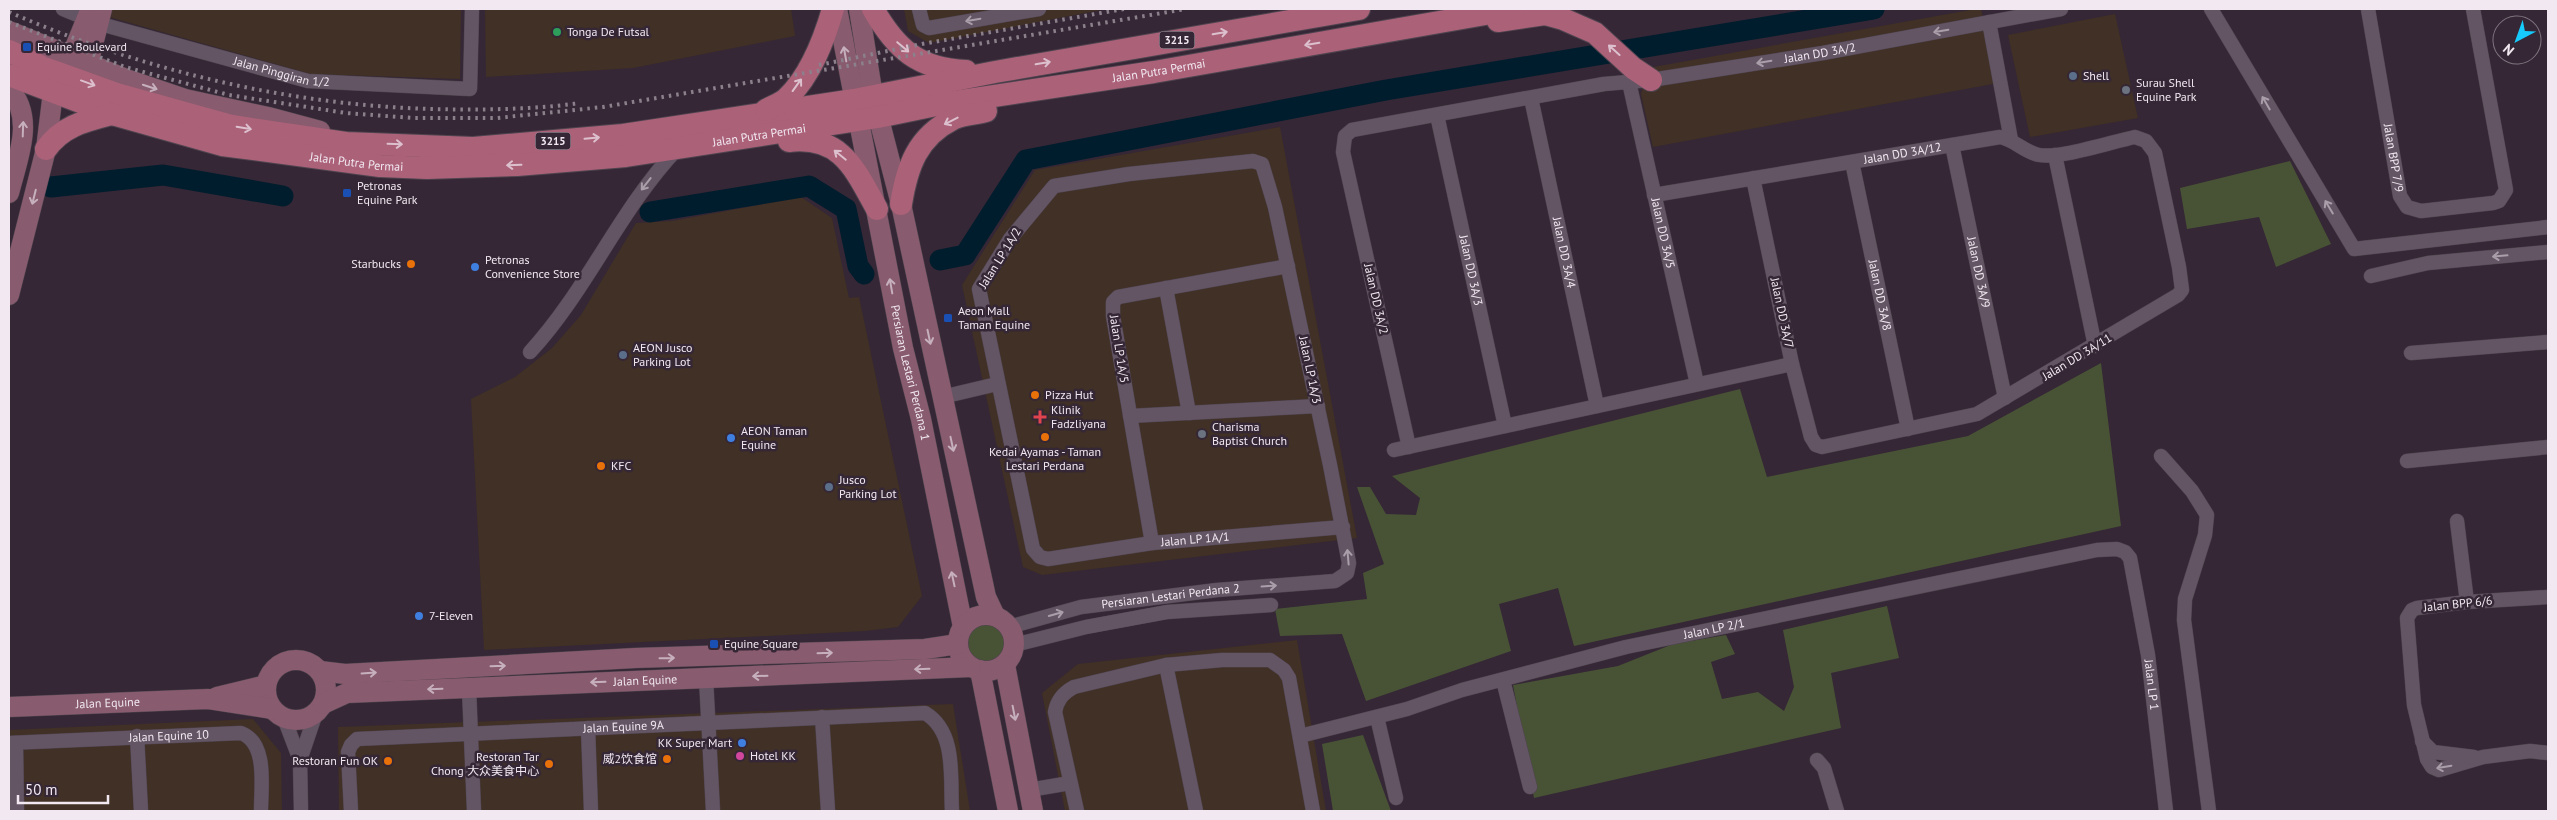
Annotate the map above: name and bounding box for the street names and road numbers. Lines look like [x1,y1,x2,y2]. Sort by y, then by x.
road number: 3215 [1160,32,1194,48]
street label: Jalan DD 3A/2 [1782,39,1857,66]
street label: Jalan Pinggiran 1/2 [231,53,330,89]
street label: Jalan Putra Permai [1110,55,1207,85]
street label: Jalan Putra Permai [710,120,807,150]
street label: Jalan BPP 7/9 [2381,121,2407,193]
road number: 3215 [536,132,570,150]
street label: Jalan DD 3A/12 [1861,139,1942,167]
street label: Jalan Putra Permai [308,149,404,174]
street label: Jalan DD 3A/5 [1648,195,1679,270]
street label: Jalan DD 3A/4 [1550,215,1580,290]
street label: Jalan LP 1A/2 [974,225,1024,292]
street label: Jalan DD 3A/3 [1456,232,1486,307]
street label: Jalan DD 3A/9 [1964,234,1994,309]
street label: Jalan DD 3A/8 [1865,257,1895,332]
street label: Jalan DD 3A/2 [1361,261,1392,336]
street label: Jalan DD 3A/7 [1767,275,1797,350]
street label: Persiaran Lestari Perdana 1 [888,303,933,442]
street label: Jalan LP 1A/5 [1107,313,1132,384]
street label: Jalan DD 3A/11 [2038,330,2114,384]
street label: Jalan LP 1A/3 [1296,334,1325,405]
street label: Jalan LP 1A/1 [1159,529,1230,549]
street label: Persiaran Lestari Perdana 2 [1101,580,1240,611]
street label: Jalan BPP 6/6 [2422,592,2493,615]
street label: Jalan LP 2/1 [1681,615,1746,642]
street label: Jalan LP 1 [2141,658,2162,711]
street label: Jalan Equine [612,671,678,689]
street label: Jalan Equine [75,694,140,711]
street label: Jalan Equine 9A [582,717,664,736]
street label: Jalan Equine 10 [127,726,210,745]

